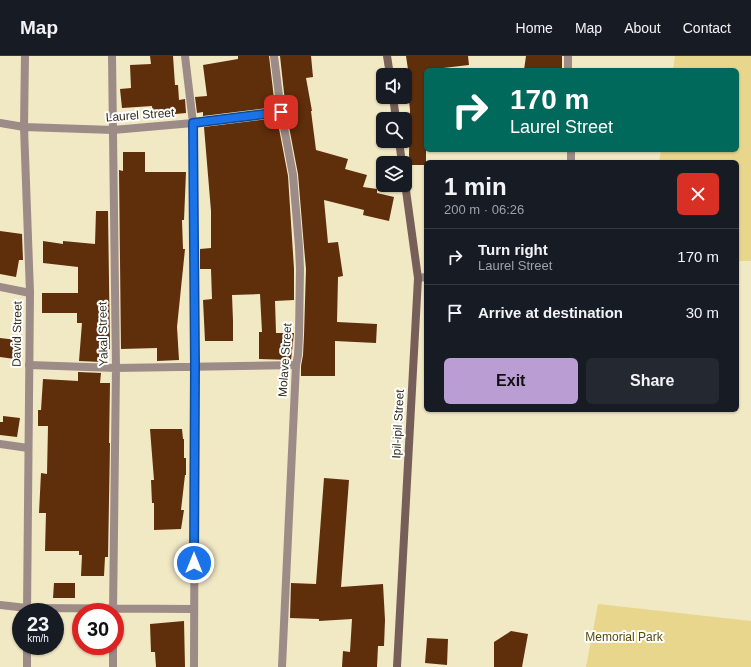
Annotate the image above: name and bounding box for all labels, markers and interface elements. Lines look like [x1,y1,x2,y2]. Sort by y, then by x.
text: Map [20,17,58,38]
text: Home [516,20,553,36]
text: Map [575,20,602,36]
text: About [624,20,661,36]
text: Contact [683,20,731,36]
map controls [376,68,412,192]
button: sound [376,68,412,104]
icon: right [444,84,496,136]
text: 170 m [510,84,589,115]
pin [264,95,298,129]
icon: arrive [270,101,292,123]
street label: Laurel Street [105,106,175,124]
button: search [376,112,412,148]
text: Laurel Street [510,117,613,137]
button: layers [376,156,412,192]
text: 1 min [444,173,507,200]
button: close [677,173,719,215]
text: 200 m · 06:26 [444,202,524,217]
text: Turn right [478,241,548,258]
icon: right [444,246,466,268]
text: 170 m [677,248,719,265]
text: Laurel Street [478,258,552,273]
street label: David Street [9,300,25,367]
street label: Yakal Street [95,301,111,366]
icon: arrive [444,302,466,324]
text: Arrive at destination [478,304,623,321]
text: 30 m [686,304,719,321]
street label: Molave Street [275,322,295,397]
button: Exit [444,358,578,404]
button: Share [586,358,719,404]
street label: Ipil-ipil Street [389,388,407,459]
position arrow [173,542,215,584]
speed limit sign: 30 [72,603,124,655]
text: 23 [27,613,49,635]
park label: Memorial Park [585,630,664,644]
text: km/h [27,633,49,644]

